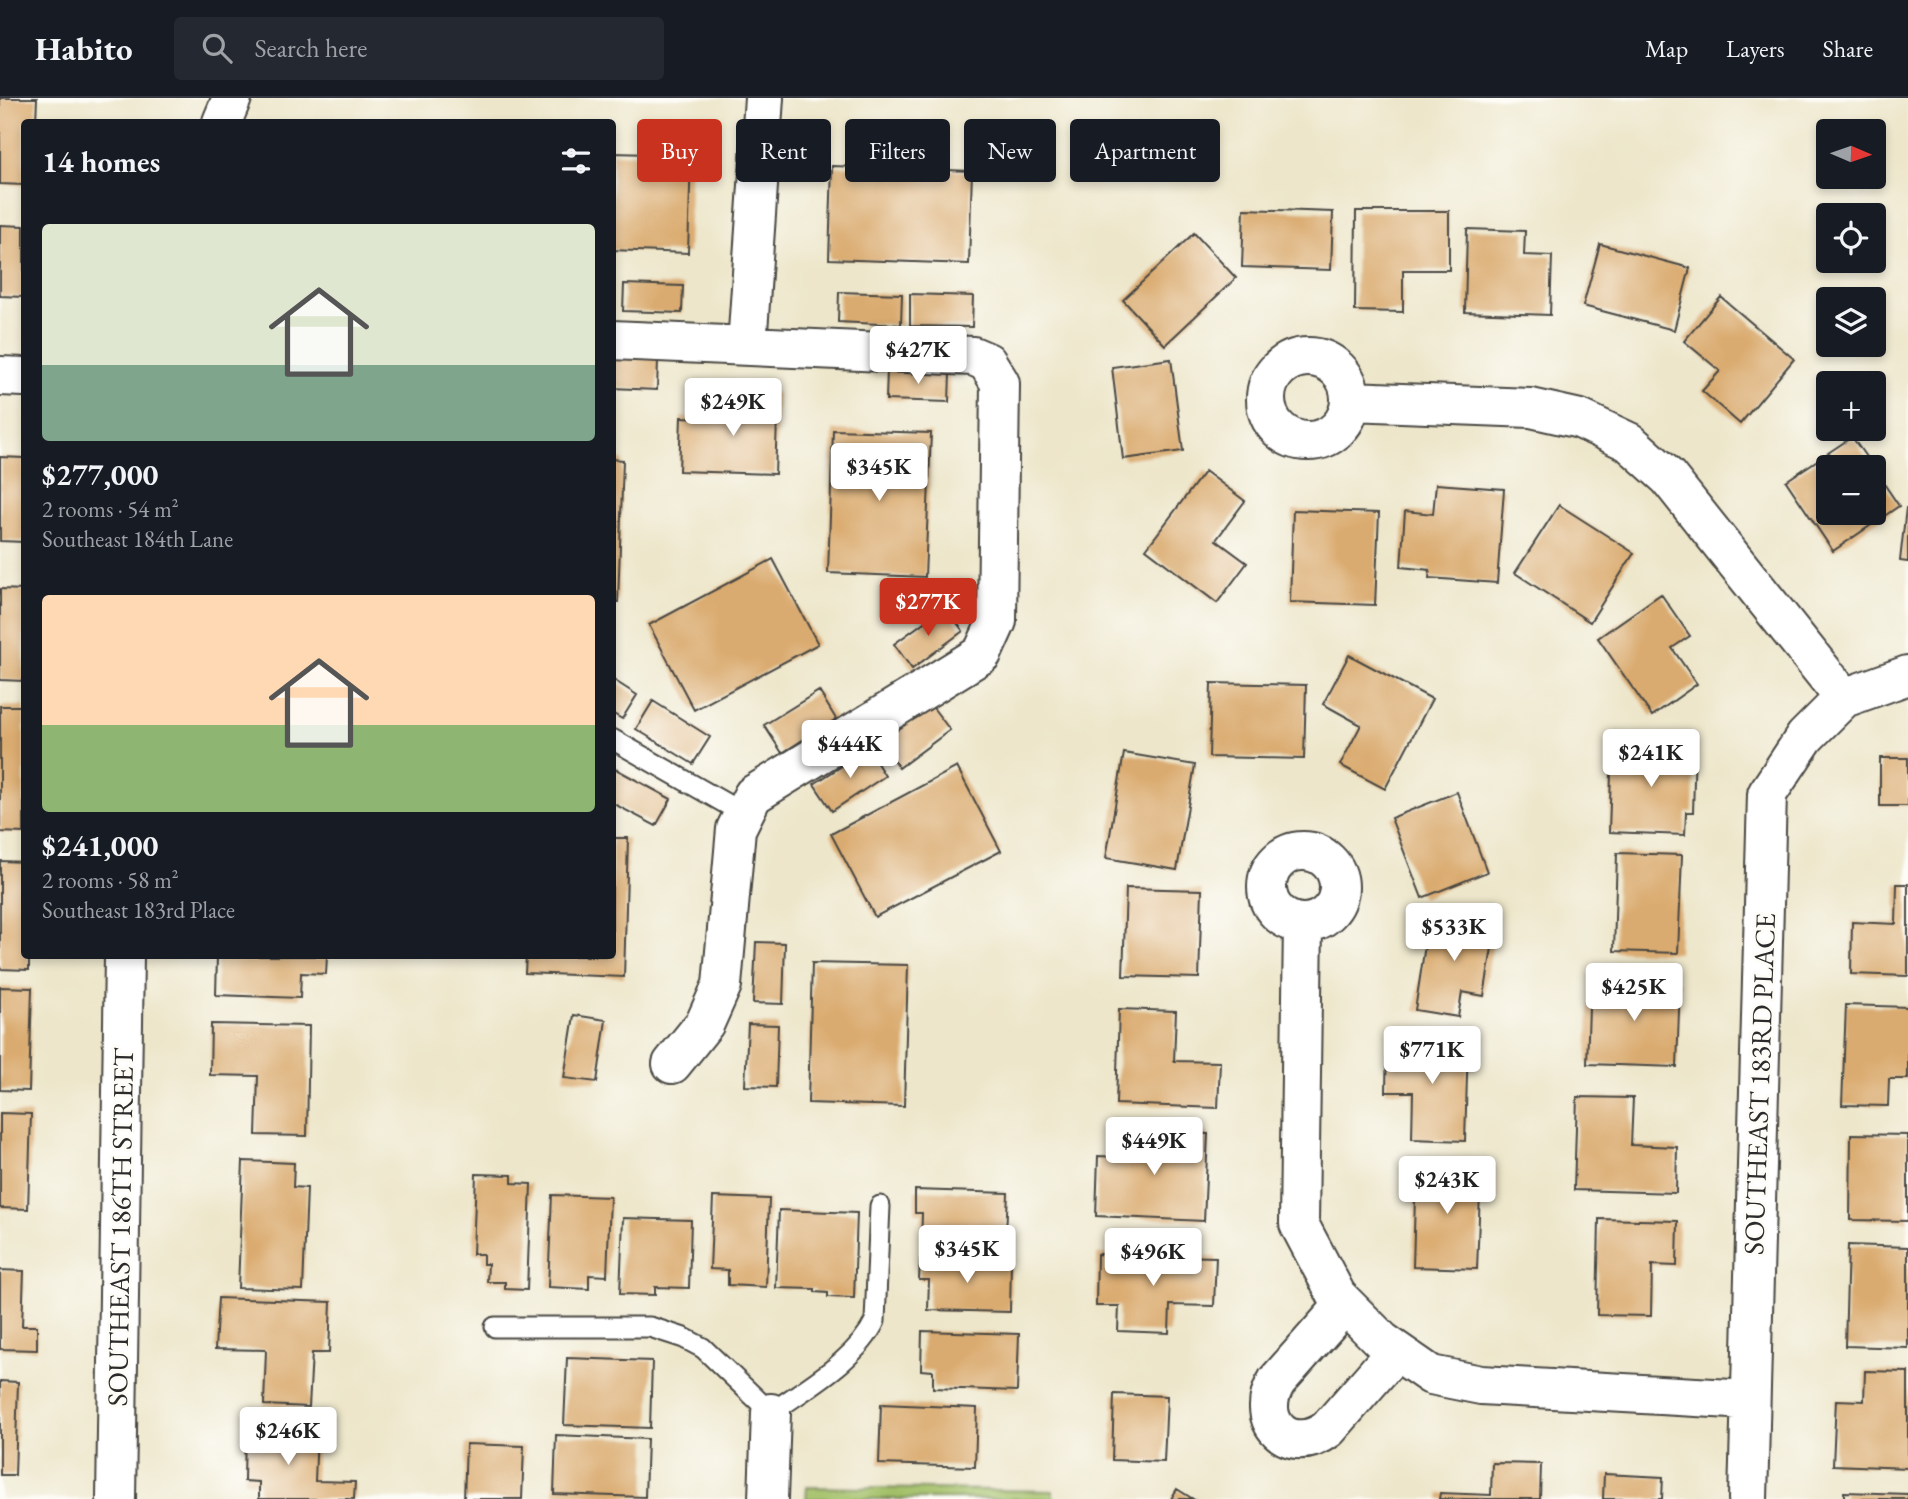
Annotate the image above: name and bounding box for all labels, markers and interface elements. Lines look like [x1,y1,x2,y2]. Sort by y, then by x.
search box [174,17,664,80]
text: Habito [35,27,132,70]
icon: search [198,29,236,67]
text: Search here [254,31,367,65]
text: Map [1645,33,1688,64]
text: Layers [1726,33,1785,64]
text: Share [1823,33,1873,64]
chip: Buy [637,119,722,182]
chip: Rent [736,119,831,182]
chip: Filters [845,119,950,182]
chip: New [964,119,1056,182]
chip: Apartment [1070,119,1220,182]
north arrow [1816,119,1886,189]
map controls [1816,119,1886,525]
text: 14 homes [42,142,160,181]
icon: filters [557,142,595,180]
button: locate [1816,203,1886,273]
icon: home [256,269,382,395]
button: layers [1816,287,1886,357]
pin: $427K [869,327,967,386]
text: $427K [886,334,950,364]
button: + [1816,371,1886,441]
pin: $249K [684,378,782,438]
text: $249K [701,386,765,416]
pin: $345K [830,444,928,503]
text: $345K [847,451,911,481]
text: $277,000 [42,455,158,494]
button: − [1816,455,1886,525]
text: 2 rooms · 54 m² [42,494,179,524]
text: Southeast 184th Lane [42,524,233,554]
pin: $277K [879,578,977,638]
text: $277K [896,586,960,616]
icon: home [256,640,382,766]
pin: $444K [801,720,899,780]
text: $444K [818,728,882,758]
pin: $241K [1602,730,1700,789]
text: $241K [1619,737,1683,767]
text: $241,000 [42,826,158,865]
text: 2 rooms · 58 m² [42,865,179,895]
text: Southeast 183rd Place [42,895,235,925]
pin: $533K [1405,904,1503,963]
text: $533K [1422,911,1486,941]
street label: SOUTHEAST 183RD PLACE [1735,912,1783,1256]
pin: $425K [1585,964,1683,1023]
text: $425K [1602,971,1666,1001]
pin: $771K [1383,1026,1481,1086]
text: $771K [1400,1034,1464,1064]
street label: SOUTHEAST 186TH STREET [99,1047,141,1407]
pin: $449K [1105,1118,1203,1177]
text: $449K [1122,1125,1186,1155]
pin: $243K [1398,1156,1496,1216]
text: $243K [1415,1164,1479,1194]
pin: $345K [918,1226,1016,1285]
pin: $496K [1104,1228,1202,1288]
text: $345K [935,1233,999,1263]
text: $496K [1121,1236,1185,1266]
pin: $246K [239,1408,337,1467]
text: $246K [256,1415,320,1445]

